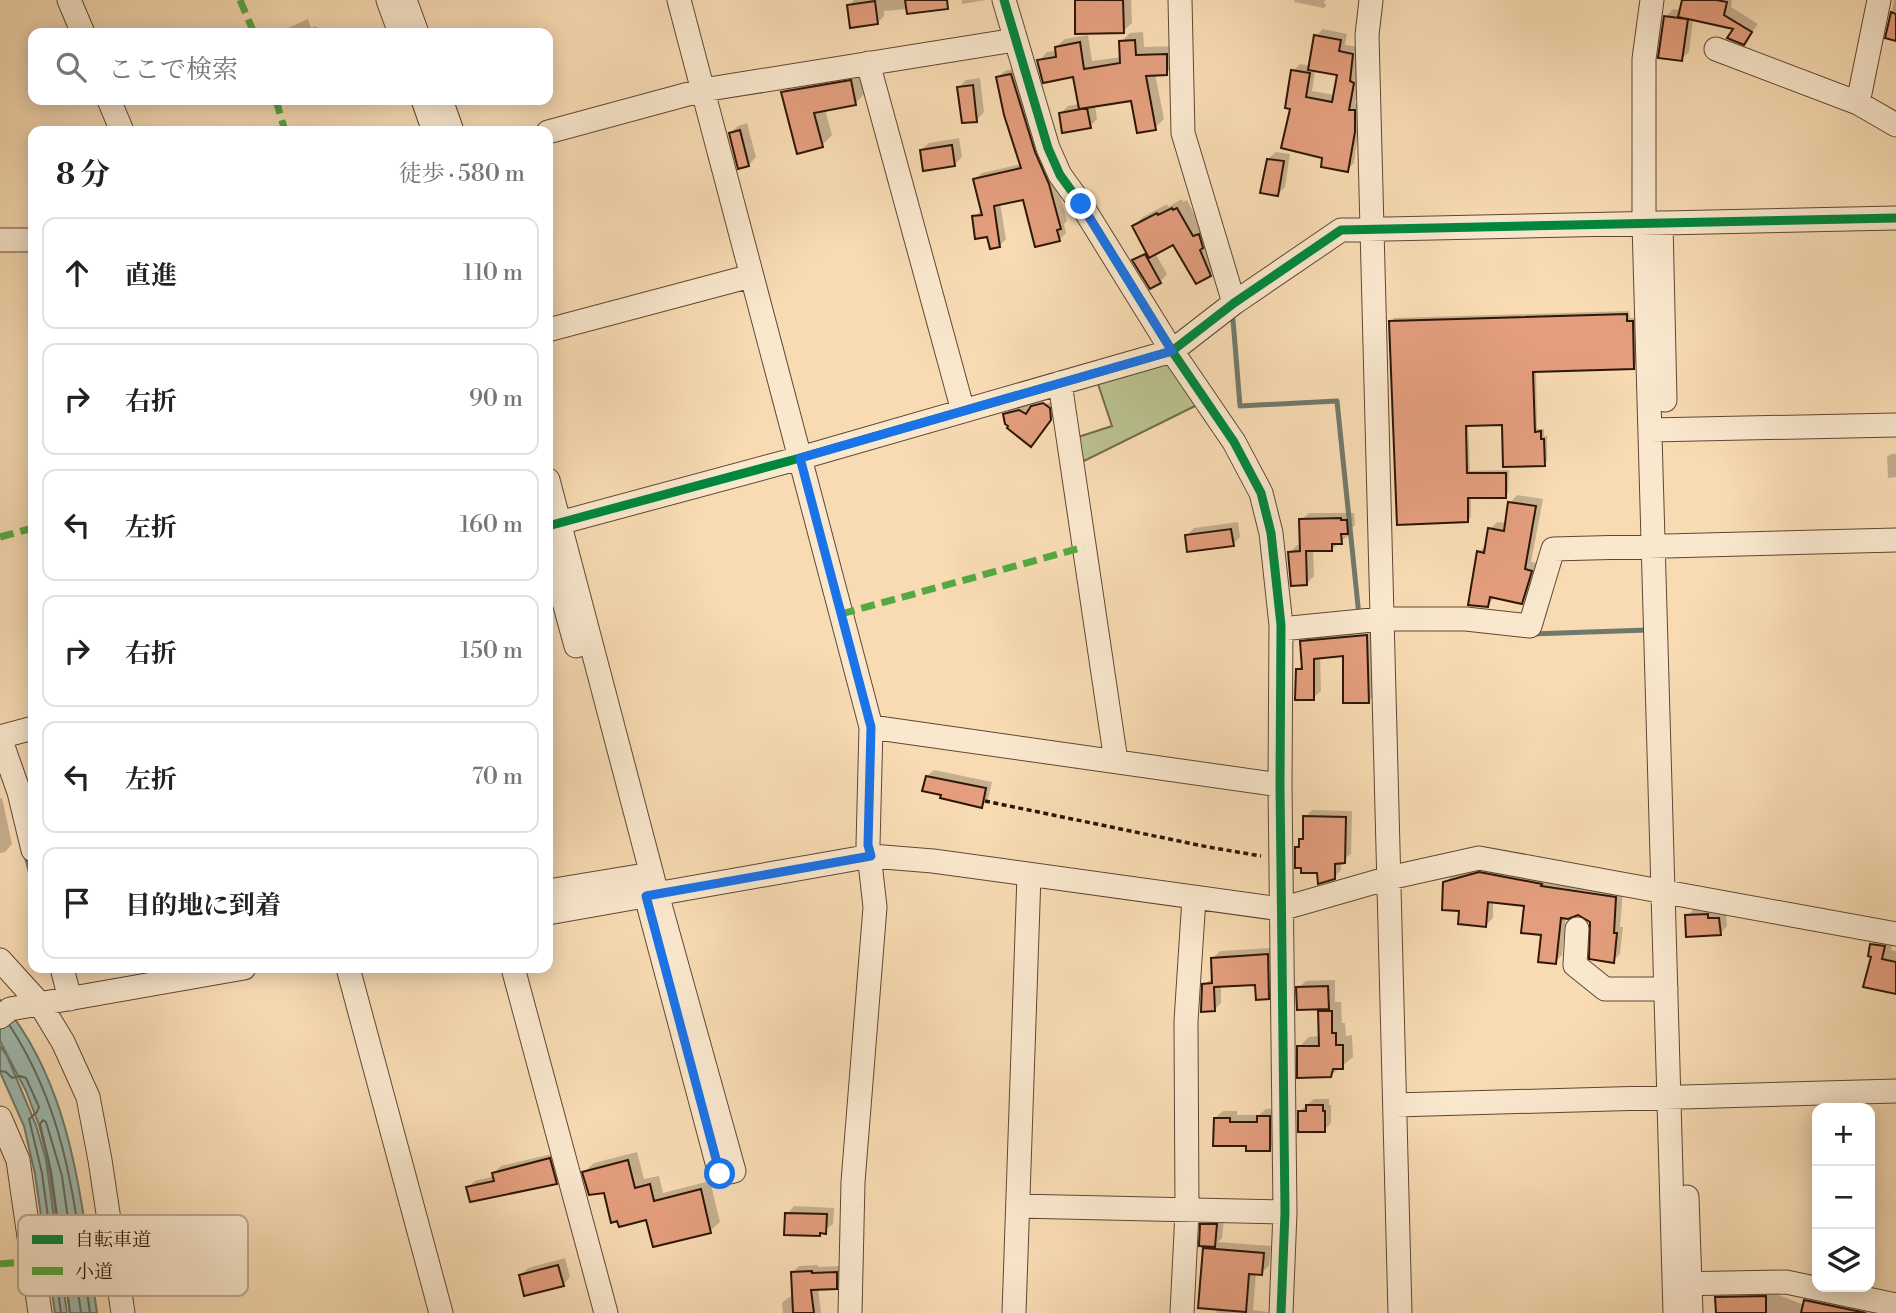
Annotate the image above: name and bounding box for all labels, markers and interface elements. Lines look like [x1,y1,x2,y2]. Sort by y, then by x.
search box [28,28,553,105]
icon: search [52,48,90,86]
text: ここで検索 [108,54,238,86]
text: 8 分 [56,156,110,194]
text: 徒歩 · 580 m [399,160,525,188]
route end [1065,188,1096,219]
icon: ahead [58,254,96,292]
text: 110 m [463,259,523,287]
text: 直進 [125,260,177,292]
icon: right [58,380,96,418]
text: 90 m [469,385,523,413]
text: 右折 [125,386,177,418]
icon: left [58,506,96,544]
text: 160 m [460,511,523,539]
text: 左折 [125,512,177,544]
icon: right [58,632,96,670]
text: 150 m [460,637,523,665]
text: 右折 [125,638,177,670]
icon: left [58,758,96,796]
text: 70 m [472,763,523,791]
text: 左折 [125,764,177,796]
icon: arrive [58,884,96,922]
text: 目的地に到着 [125,890,281,922]
map controls [1812,1103,1875,1292]
button: + [1812,1103,1875,1166]
route start [704,1158,735,1189]
button: − [1812,1166,1875,1229]
legend [18,1215,248,1296]
text: 自転車道 [75,1228,151,1252]
button: layers [1812,1229,1875,1292]
text: 小道 [75,1260,113,1284]

